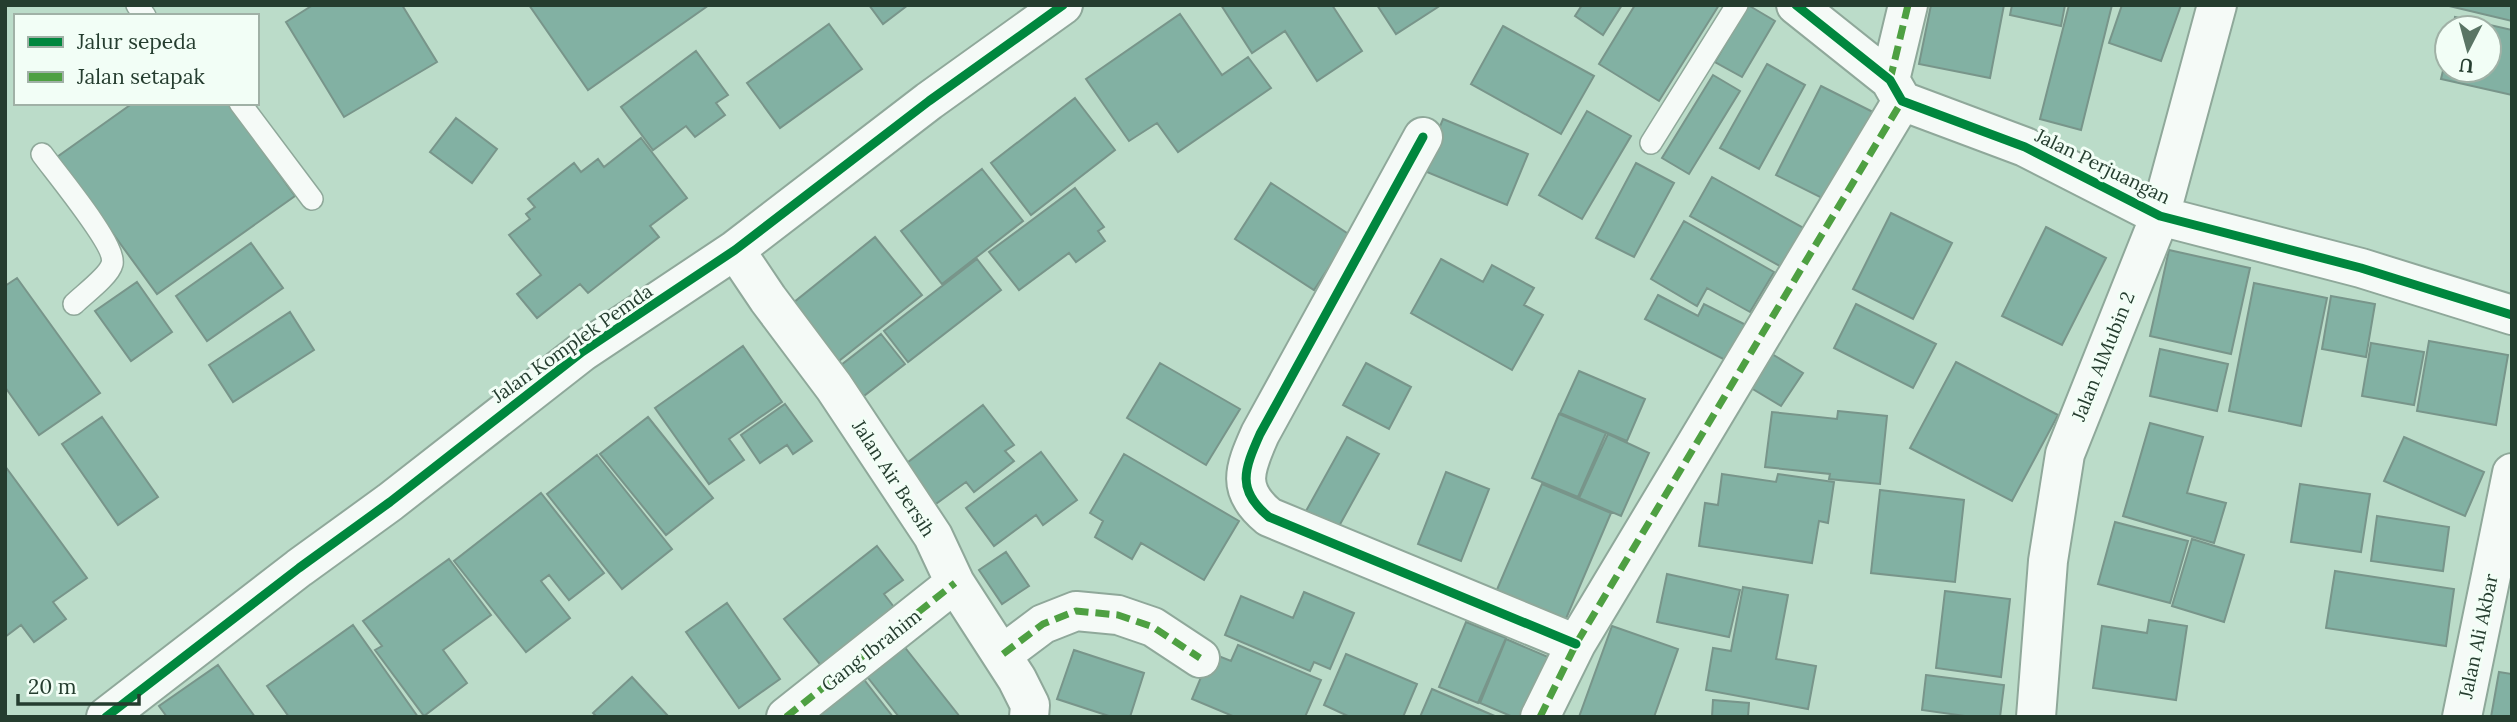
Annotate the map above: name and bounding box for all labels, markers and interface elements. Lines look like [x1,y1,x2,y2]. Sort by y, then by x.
legend [14,14,259,105]
north arrow [2433,14,2503,84]
text: Jalur sepeda [76,28,197,55]
text: U [2458,53,2475,79]
text: Jalan setapak [76,63,205,90]
street label: Jalan Perjuangan [2031,122,2175,209]
street label: Jalan Komplek Pemda [486,278,657,408]
street label: Jalan AlMubin 2 [2066,288,2140,425]
street label: Jalan Air Bersih [847,414,941,541]
street label: Jalan Ali Akbar [2453,571,2503,701]
street label: Gang Ibrahim [816,603,926,696]
scale bar [18,662,138,706]
text: 20 m [28,673,77,700]

